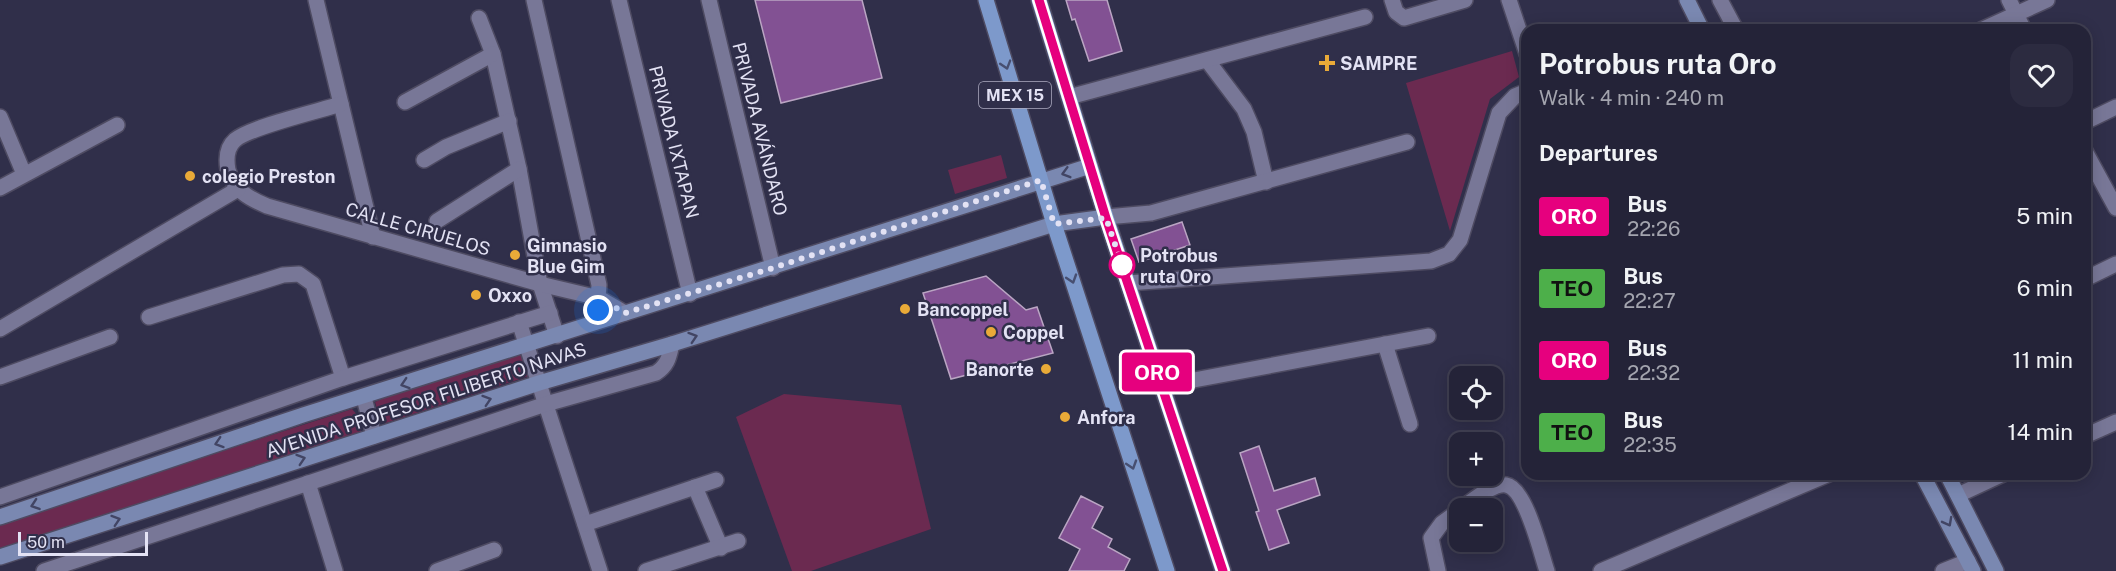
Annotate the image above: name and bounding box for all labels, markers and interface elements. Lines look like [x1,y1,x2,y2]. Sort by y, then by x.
street label: PRIVADA AVÁNDARO [728,40,793,218]
button: heart [2010,44,2073,107]
text: Potrobus ruta Oro [1539,47,1777,80]
place label: SAMPRE [1340,53,1418,74]
marker: SAMPRE [1318,54,1336,72]
one-way arrow [999,59,1011,70]
street label: PRIVADA IXTAPAN [645,63,703,221]
road number: MEX 15 [979,82,1051,108]
text: Walk · 4 min · 240 m [1539,86,1724,110]
text: Departures [1539,140,1658,166]
place label: colegio Preston [202,166,335,187]
one-way arrow [1061,166,1071,178]
marker: colegio Preston [183,169,197,183]
text: Bus [1627,191,1667,217]
street label: CALLE CIRUELOS [343,198,493,260]
text: 5 min [2016,203,2073,229]
text: ORO [1551,204,1597,229]
text: 22:26 [1627,217,1680,241]
place label: Gimnasio Blue Gim [527,235,607,277]
place label: Potrobus ruta Oro [1140,245,1218,287]
marker: Gimnasio Blue Gim [508,248,522,262]
marker: Potrobus ruta Oro [1109,252,1135,278]
text: Bus [1623,263,1663,289]
one-way arrow [1065,273,1077,284]
text: 6 min [2017,275,2073,301]
text: TEO [1551,276,1593,301]
place label: Oxxo [488,285,532,306]
marker: Oxxo [469,288,483,302]
text: 22:27 [1623,289,1676,313]
your location [583,295,613,325]
place label: Bancoppel [917,299,1009,320]
marker: Bancoppel [898,302,912,316]
place label: Coppel [1003,322,1065,343]
marker: Coppel [984,325,998,339]
one-way arrow [687,332,698,344]
text: Bus [1627,335,1667,361]
street label: AVENIDA PROFESOR FILIBERTO NAVAS [263,338,589,462]
text: 11 min [2012,347,2073,373]
text: ORO [1551,348,1597,373]
line badge: ORO [1122,352,1192,392]
place label: Banorte [966,359,1034,380]
text: ORO [1134,360,1180,385]
text: 22:32 [1627,361,1680,385]
marker: Banorte [1039,362,1053,376]
map controls [1449,366,1503,552]
button: locate [1449,366,1503,420]
one-way arrow [400,377,411,389]
one-way arrow [481,395,492,407]
place label: Anfora [1077,407,1135,428]
text: Bus [1623,407,1663,433]
marker: Anfora [1058,410,1072,424]
text: 14 min [2008,419,2073,445]
text: TEO [1551,420,1593,445]
button: + [1449,432,1503,486]
text: 22:35 [1623,433,1677,457]
one-way arrow [214,436,225,448]
one-way arrow [295,454,306,466]
one-way arrow [1125,459,1137,470]
one-way arrow [30,498,41,511]
button: − [1449,498,1503,552]
one-way arrow [110,514,120,527]
one-way arrow [1941,516,1952,527]
scale bar [18,529,148,556]
text: 50 m [27,533,65,552]

